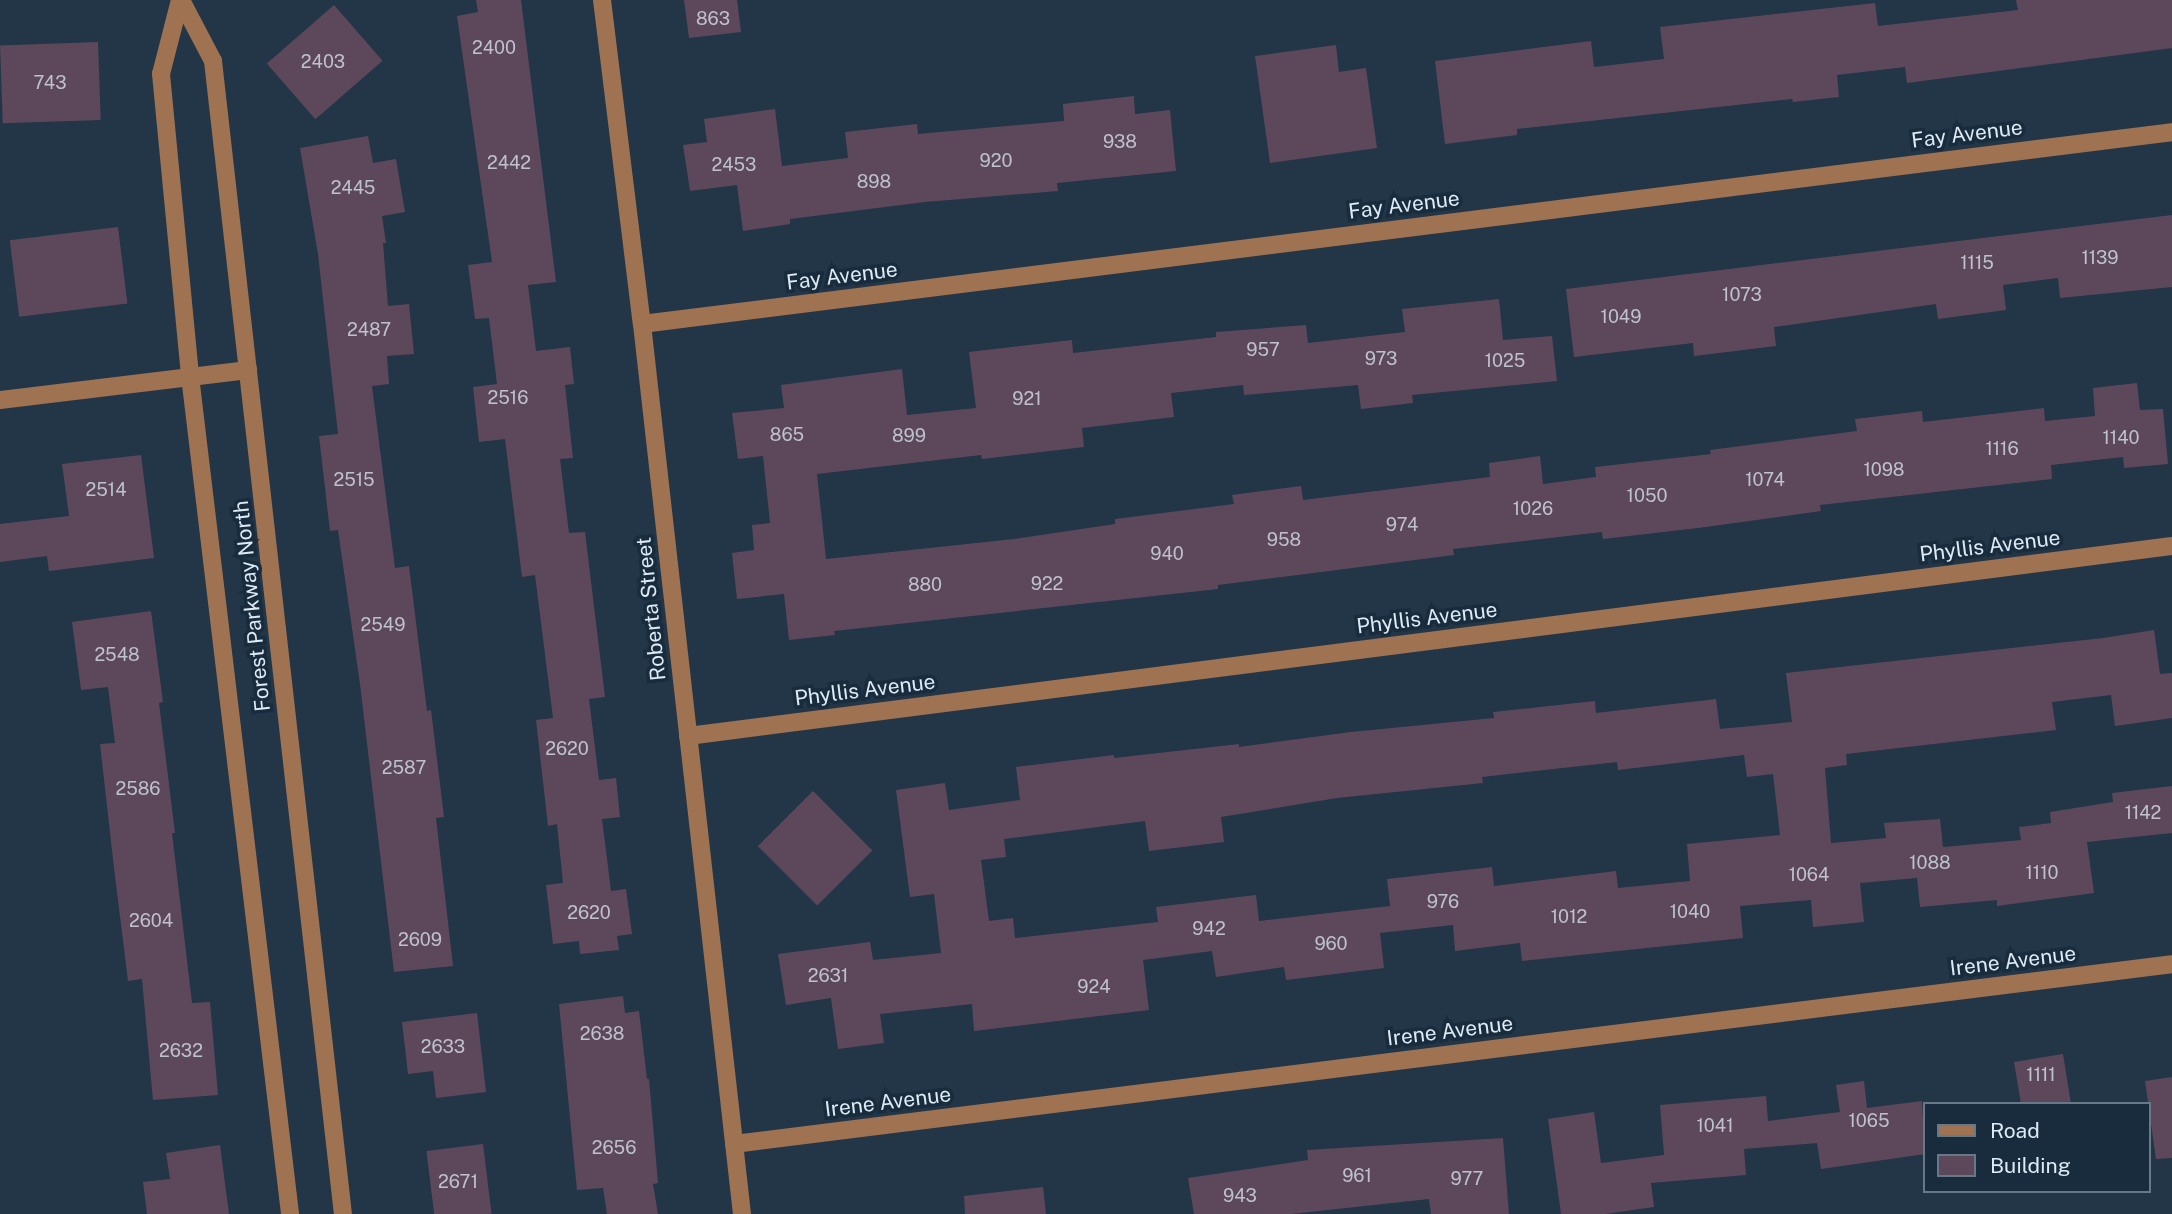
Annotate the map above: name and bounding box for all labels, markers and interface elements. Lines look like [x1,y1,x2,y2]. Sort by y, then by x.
house number: 863 [696,8,730,30]
house number: 2400 [472,37,516,59]
house number: 2403 [301,51,345,73]
house number: 743 [34,72,66,94]
street label: Fay Avenue [1910,115,2024,153]
house number: 938 [1103,131,1137,153]
house number: 920 [980,150,1012,172]
house number: 2442 [487,152,531,174]
house number: 2453 [712,154,756,176]
house number: 898 [857,171,891,193]
house number: 2445 [331,177,375,199]
street label: Fay Avenue [1347,186,1461,224]
house number: 1139 [2081,247,2119,269]
house number: 1115 [1960,252,1994,274]
street label: Fay Avenue [785,257,899,295]
house number: 1073 [1722,284,1762,306]
house number: 1049 [1601,306,1641,328]
house number: 2487 [347,319,391,341]
house number: 957 [1246,339,1280,361]
house number: 973 [1365,348,1397,370]
house number: 1025 [1485,350,1525,372]
house number: 2516 [488,387,528,409]
house number: 921 [1012,388,1042,410]
house number: 865 [770,424,804,446]
house number: 899 [892,425,926,447]
house number: 1140 [2103,427,2139,449]
house number: 1116 [1985,438,2019,460]
house number: 1098 [1863,459,1905,481]
house number: 2515 [333,469,375,491]
house number: 1074 [1745,469,1785,491]
house number: 2514 [86,479,126,501]
house number: 1050 [1627,485,1667,507]
house number: 1026 [1513,498,1553,520]
street label: Forest Parkway North [228,499,276,713]
house number: 974 [1386,514,1418,536]
street label: Phyllis Avenue [1918,525,2062,567]
house number: 958 [1267,529,1301,551]
street label: Roberta Street [631,536,671,682]
house number: 940 [1150,543,1184,565]
house number: 922 [1031,573,1063,595]
house number: 880 [908,574,942,596]
street label: Phyllis Avenue [1355,597,1499,639]
house number: 2549 [361,614,405,636]
house number: 2548 [94,644,140,666]
street label: Phyllis Avenue [793,669,937,711]
house number: 2620 [545,738,589,760]
house number: 2587 [382,757,426,779]
house number: 2586 [116,778,160,800]
house number: 1142 [2125,802,2161,824]
house number: 1088 [1909,852,1951,874]
house number: 1110 [2026,862,2058,884]
house number: 1064 [1789,864,1829,886]
house number: 976 [1427,891,1459,913]
house number: 1040 [1670,901,1710,923]
house number: 2620 [567,902,611,924]
house number: 1012 [1551,906,1587,928]
house number: 2604 [129,910,173,932]
house number: 942 [1192,918,1226,940]
house number: 2609 [398,929,442,951]
house number: 960 [1314,933,1348,955]
street label: Irene Avenue [1948,941,2078,981]
house number: 2631 [808,965,848,987]
house number: 924 [1077,976,1111,998]
street label: Irene Avenue [1385,1011,1515,1051]
house number: 2638 [580,1023,624,1045]
house number: 2633 [421,1036,465,1058]
house number: 2632 [159,1040,203,1062]
house number: 1111 [2026,1064,2056,1086]
street label: Irene Avenue [823,1082,953,1122]
legend [1924,1102,2151,1193]
house number: 1065 [1849,1110,1889,1132]
house number: 1041 [1697,1115,1733,1137]
text: Road [1990,1118,2040,1143]
house number: 2656 [592,1137,636,1159]
text: Building [1990,1153,2071,1178]
house number: 961 [1342,1165,1372,1187]
house number: 977 [1451,1168,1483,1190]
house number: 2671 [438,1171,478,1193]
house number: 943 [1223,1185,1257,1207]

